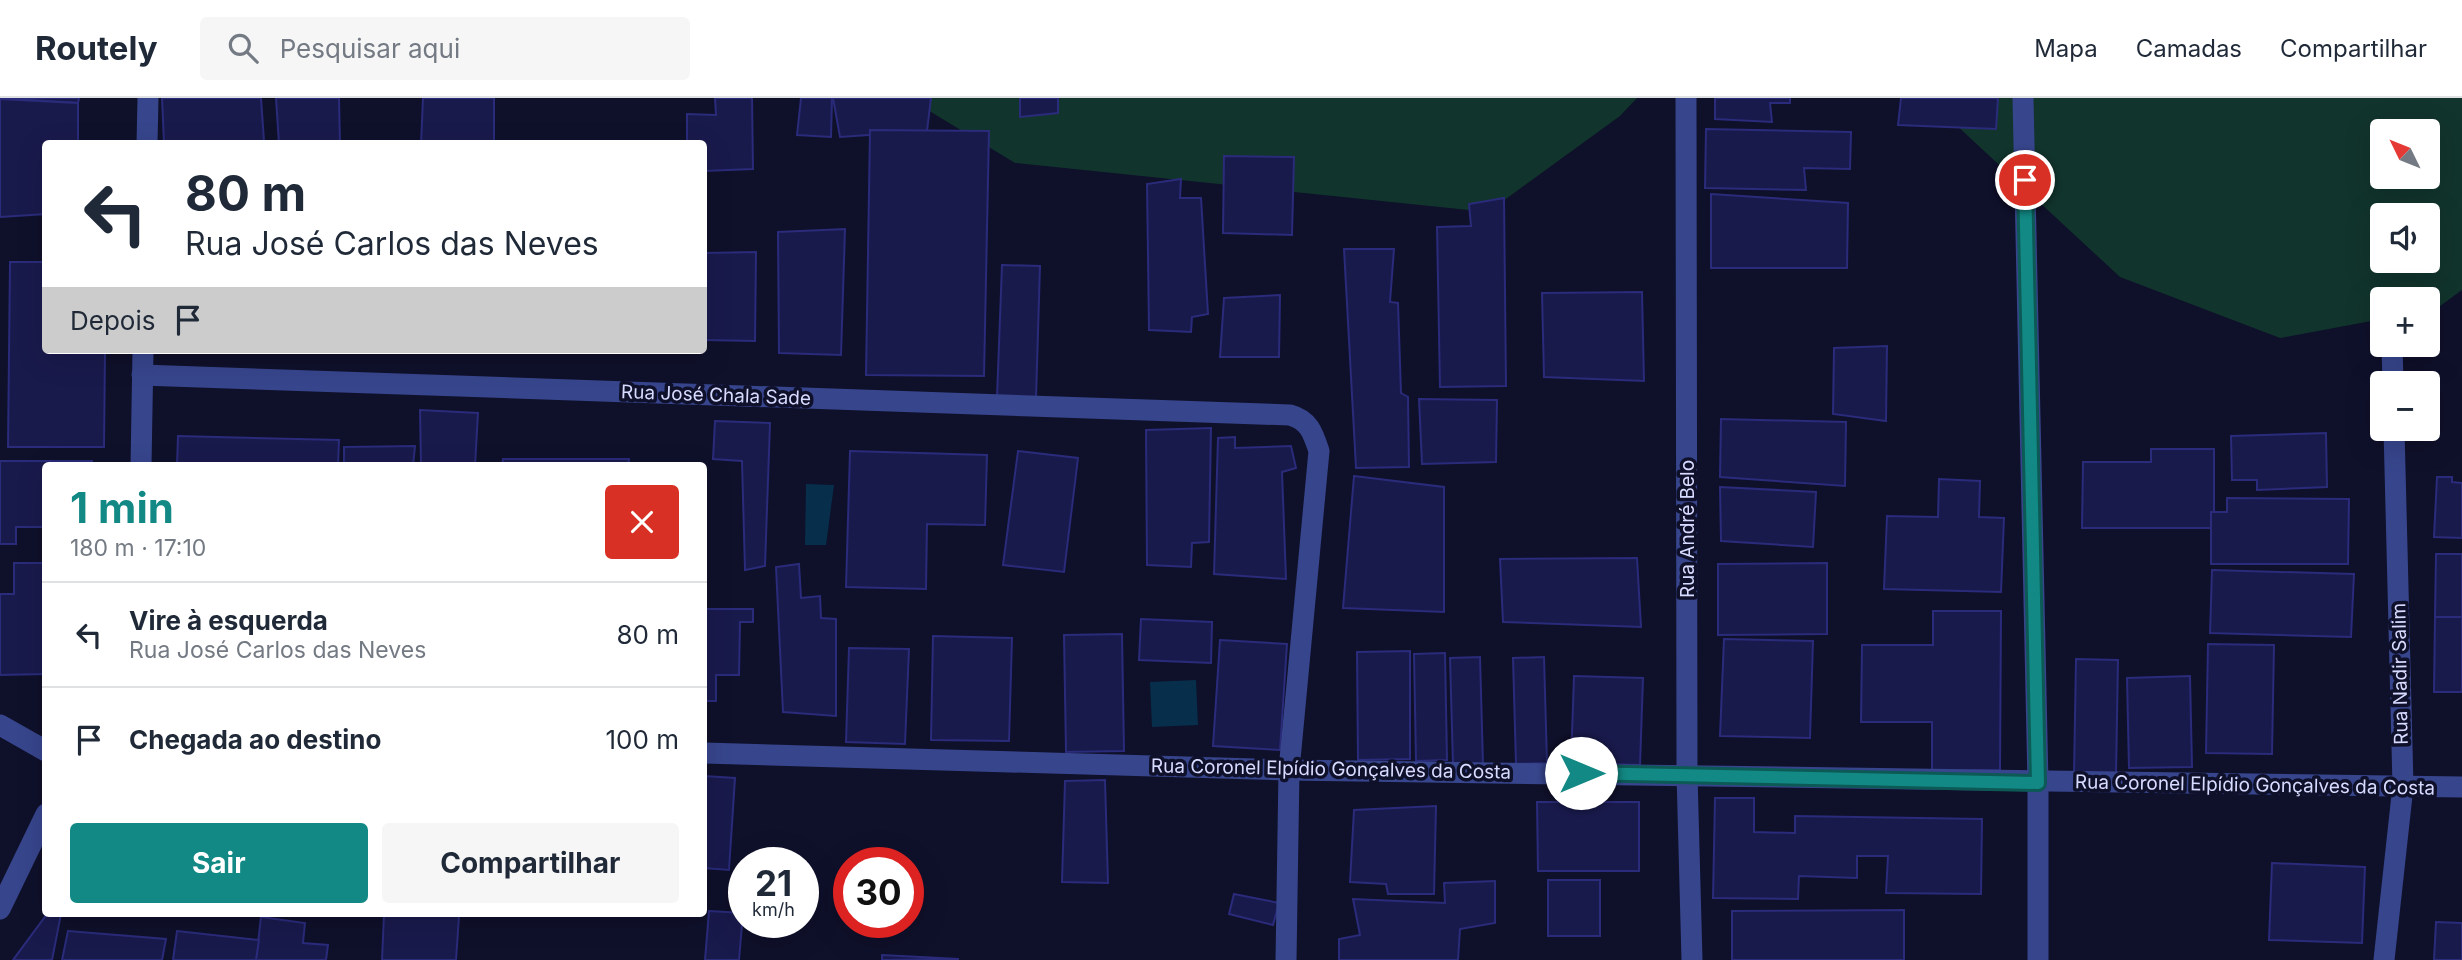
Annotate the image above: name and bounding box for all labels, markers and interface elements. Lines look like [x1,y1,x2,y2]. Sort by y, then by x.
search box [200,17,690,80]
text: Routely [35,28,158,68]
icon: search [224,29,262,67]
text: Pesquisar aqui [280,33,460,64]
text: Mapa [2034,34,2098,63]
text: Camadas [2136,34,2242,63]
text: Compartilhar [2280,34,2427,63]
north arrow [2370,119,2440,189]
map controls [2370,119,2440,441]
pin [1995,150,2055,210]
icon: arrive [2006,161,2044,199]
text: 80 m [185,164,306,223]
icon: left [70,168,161,259]
button: sound [2370,203,2440,273]
text: Rua José Carlos das Neves [185,224,599,263]
button: + [2370,287,2440,357]
icon: arrive [169,301,207,339]
text: Depois [70,305,155,336]
button: − [2370,371,2440,441]
street label: Rua José Chala Sade [621,380,811,410]
street label: Rua André Belo [1676,460,1699,598]
text: 1 min [70,482,174,533]
button: close [605,485,679,559]
text: 180 m · 17:10 [70,534,206,562]
street label: Rua Nadir Salim [2387,603,2413,745]
text: Vire à esquerda [129,605,328,636]
icon: left [70,616,108,654]
text: 80 m [616,619,679,650]
text: Rua José Carlos das Neves [129,636,426,664]
icon: arrive [70,721,108,759]
text: Chegada ao destino [129,724,381,755]
text: 100 m [606,724,679,755]
position arrow [1544,736,1618,810]
street label: Rua Coronel Elpídio Gonçalves da Costa [1151,754,1511,784]
street label: Rua Coronel Elpídio Gonçalves da Costa [2075,770,2435,800]
button: Sair [70,823,368,903]
button: Compartilhar [382,823,679,903]
speed limit sign: 30 [833,847,924,938]
text: 21 [755,862,792,904]
text: km/h [752,899,795,920]

